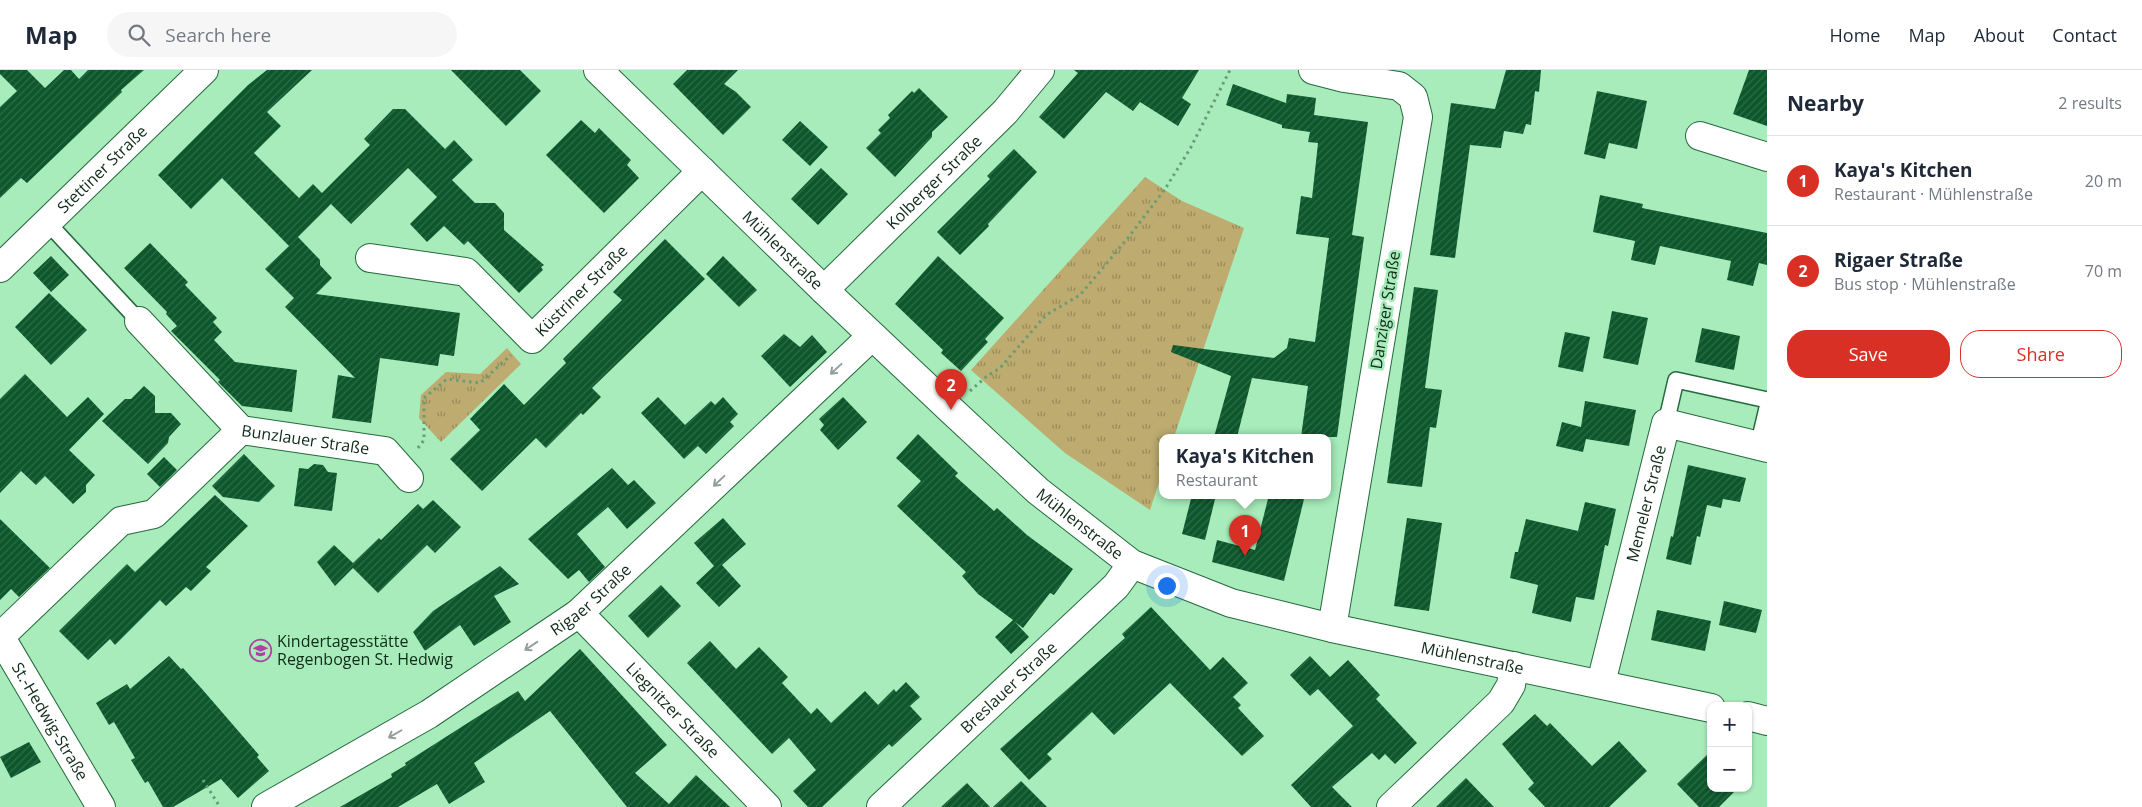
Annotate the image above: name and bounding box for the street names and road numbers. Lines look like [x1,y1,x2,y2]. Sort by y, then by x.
street label: Stettiner Straße [52,120,152,218]
street label: Kolberger Straße [881,130,986,234]
street label: Mühlenstraße [738,206,828,294]
street label: Küstriner Straße [530,240,632,341]
street label: Danziger Straße [1365,249,1405,371]
street label: Bunzlauer Straße [240,419,371,460]
street label: Memeler Straße [1621,443,1671,564]
street label: Mühlenstraße [1032,483,1128,564]
street label: Rigaer Straße [546,559,636,640]
street label: Breslauer Straße [955,636,1061,738]
street label: Mühlenstraße [1419,636,1526,679]
street label: Liegnitzer Straße [621,657,725,763]
street label: St.-Hedwig-Straße [7,658,94,784]

